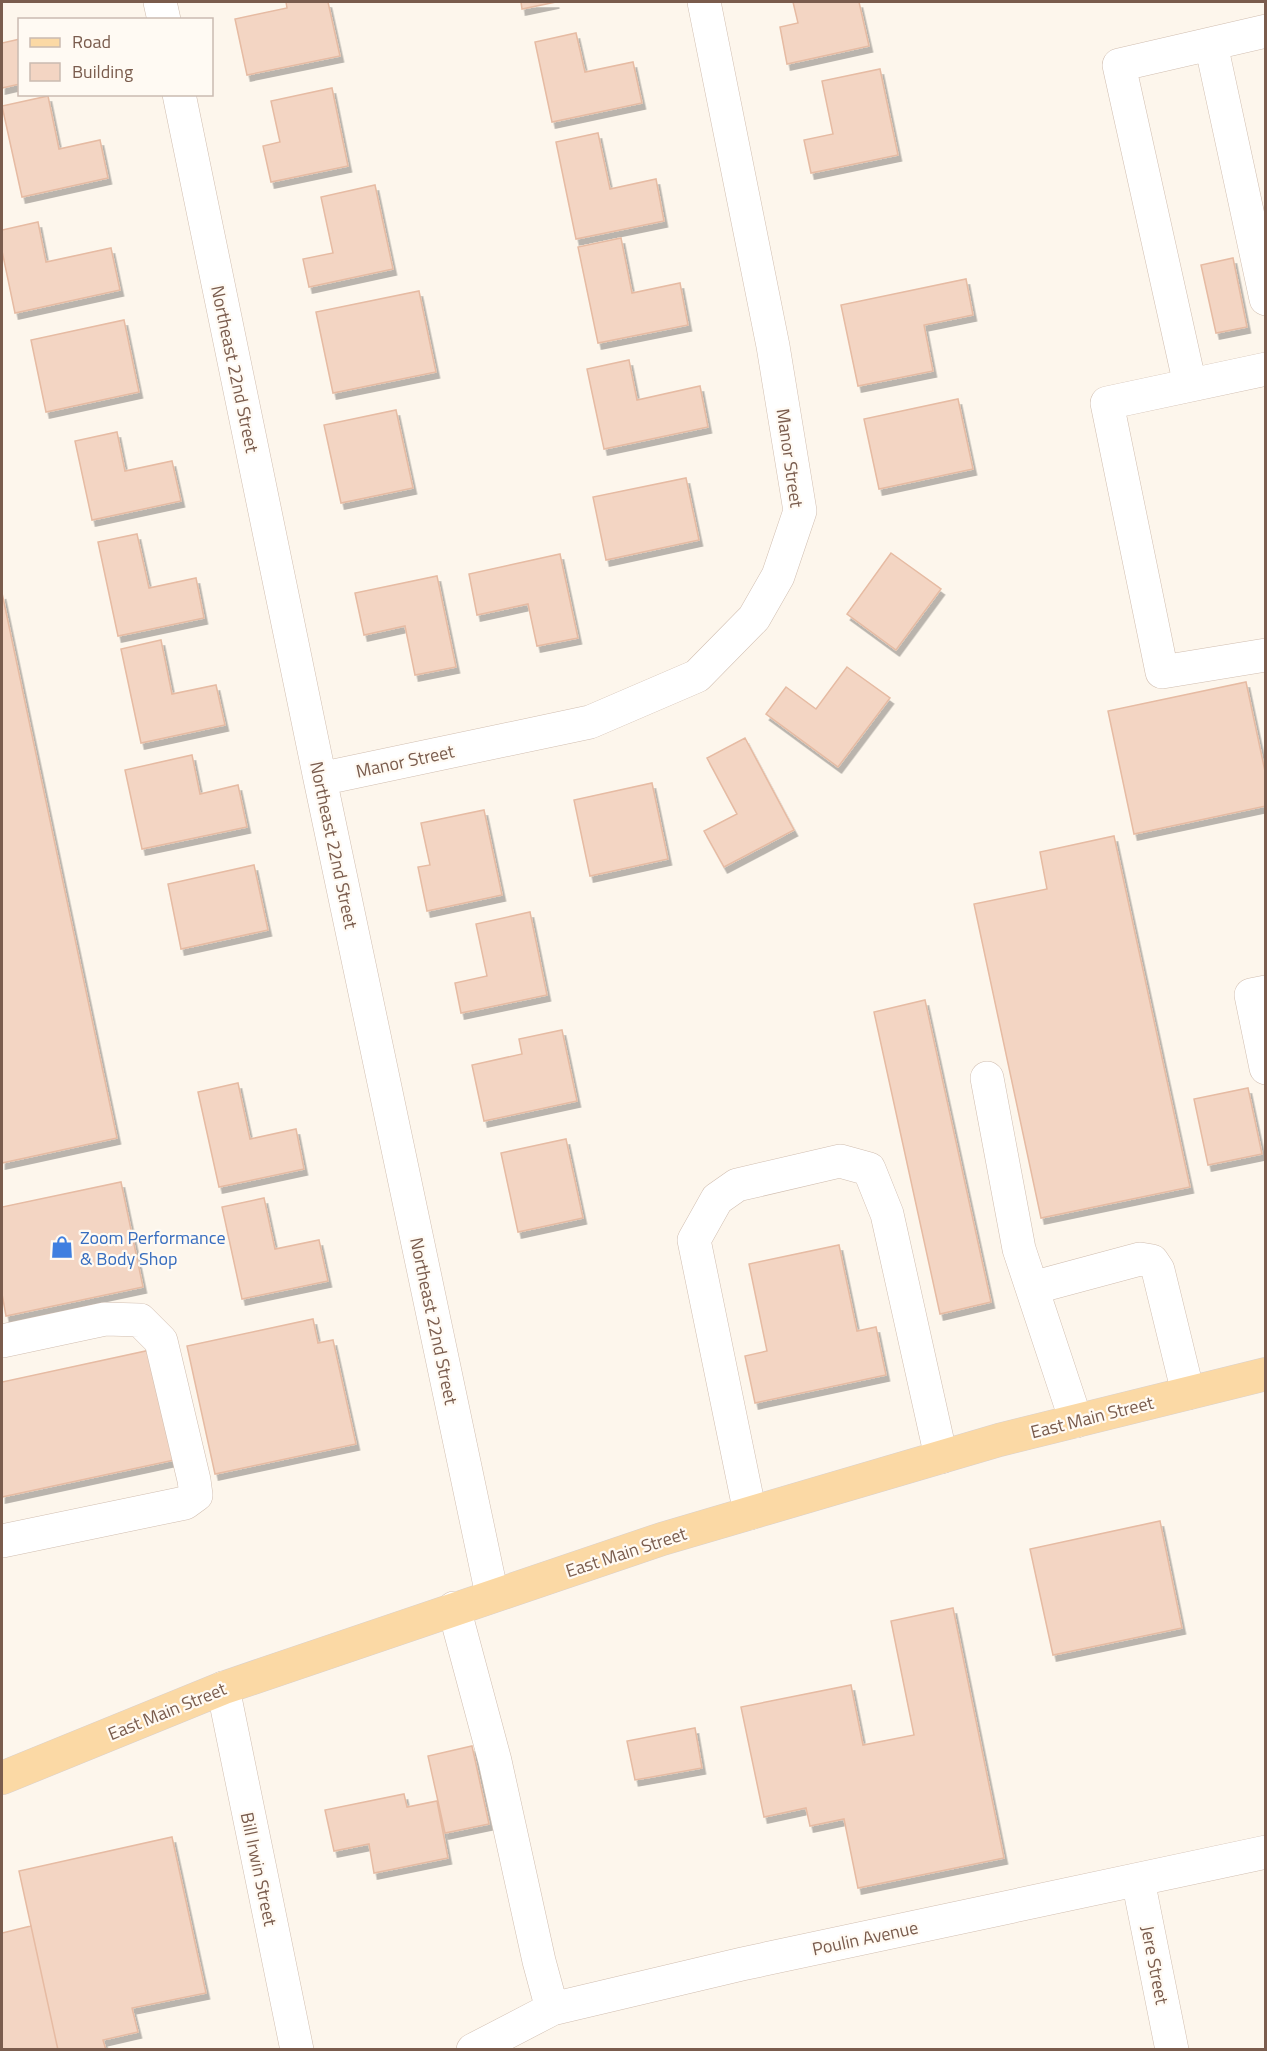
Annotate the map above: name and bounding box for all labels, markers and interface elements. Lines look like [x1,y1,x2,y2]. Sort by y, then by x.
legend [18,18,213,96]
text: Road [72,28,111,55]
text: Building [72,58,133,85]
street label: Northeast 22nd Street [204,283,266,456]
street label: Manor Street [770,407,810,510]
street label: Manor Street [353,737,457,785]
street label: Northeast 22nd Street [303,759,365,932]
place label: Zoom Performance & Body Shop [80,1224,226,1272]
shop icon: Zoom Performance & Body Shop [49,1234,75,1260]
street label: Northeast 22nd Street [403,1235,465,1408]
street label: East Main Street [1028,1389,1157,1445]
street label: East Main Street [562,1520,691,1584]
street label: East Main Street [104,1675,231,1747]
street label: Bill Irwin Street [234,1810,284,1929]
street label: Poulin Avenue [810,1914,920,1962]
street label: Jere Street [1134,1923,1176,2007]

